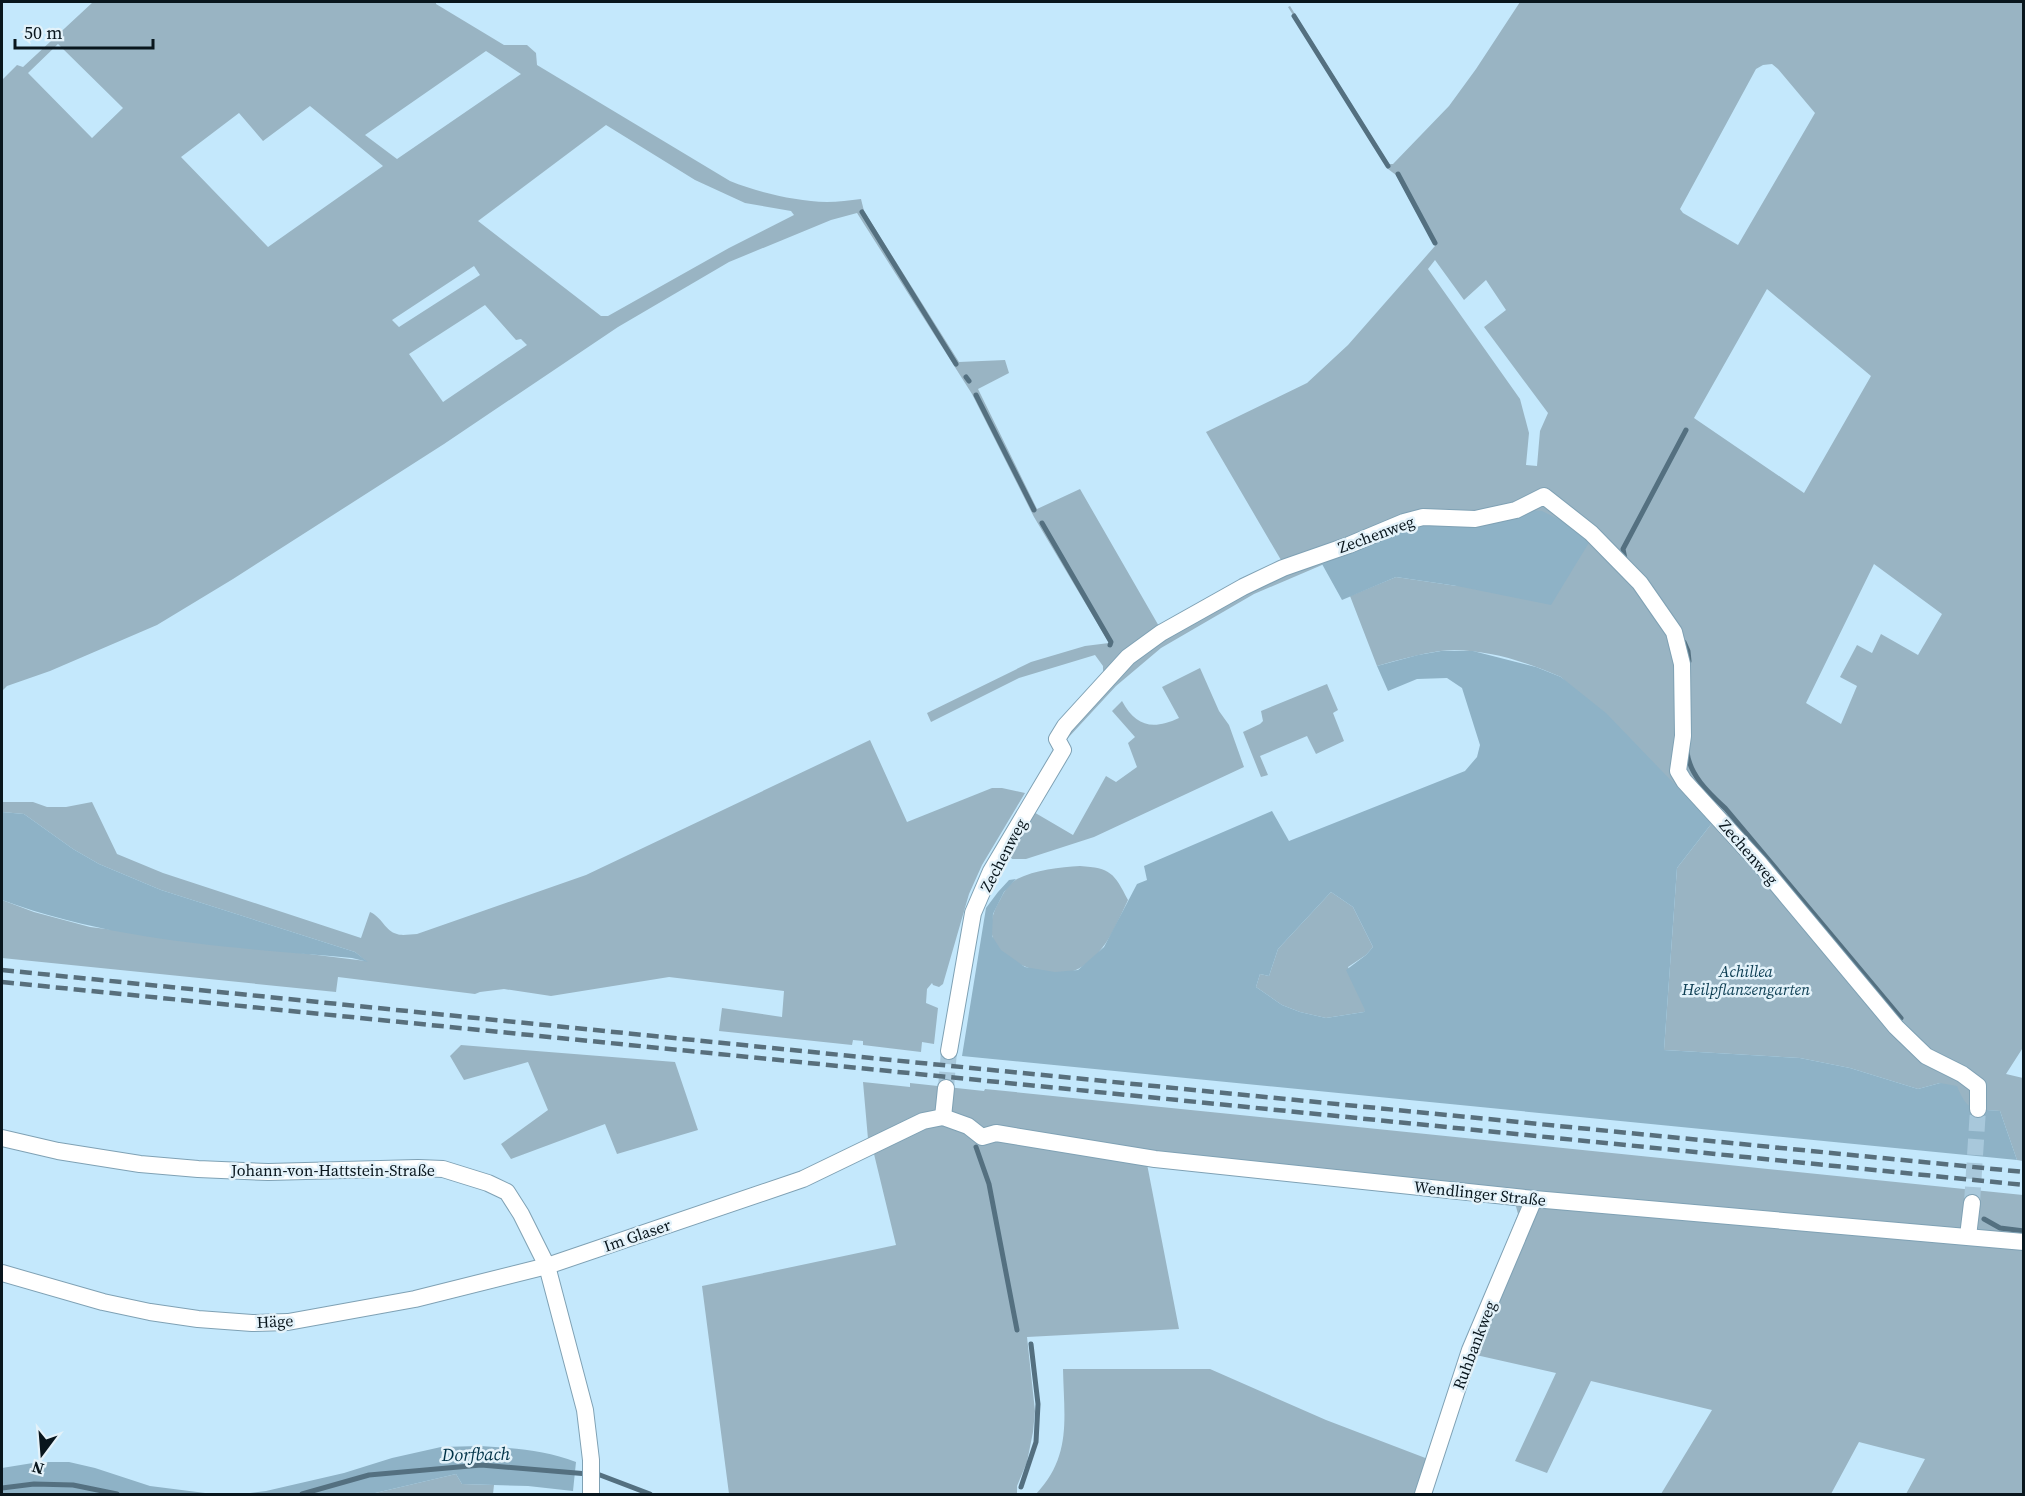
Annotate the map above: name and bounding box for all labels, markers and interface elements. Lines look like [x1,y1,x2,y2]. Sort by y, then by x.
scale bar [15,12,153,50]
text: 50 m [24,20,62,45]
street label: Zechenweg [1335,510,1417,558]
street label: Zechenweg [975,815,1031,895]
street label: Zechenweg [1714,815,1784,889]
park label: Achillea Heilpflanzengarten [1681,960,1810,1000]
street label: Johann-von-Hattstein-Straße [230,1159,435,1181]
street label: Wendlinger Straße [1413,1175,1547,1211]
street label: Im Glaser [601,1213,674,1257]
street label: Ruhbankweg [1447,1298,1501,1392]
street label: Häge [256,1309,294,1333]
north arrow [12,1424,72,1484]
water label: Dorfbach [440,1441,511,1467]
text: N [29,1456,46,1481]

